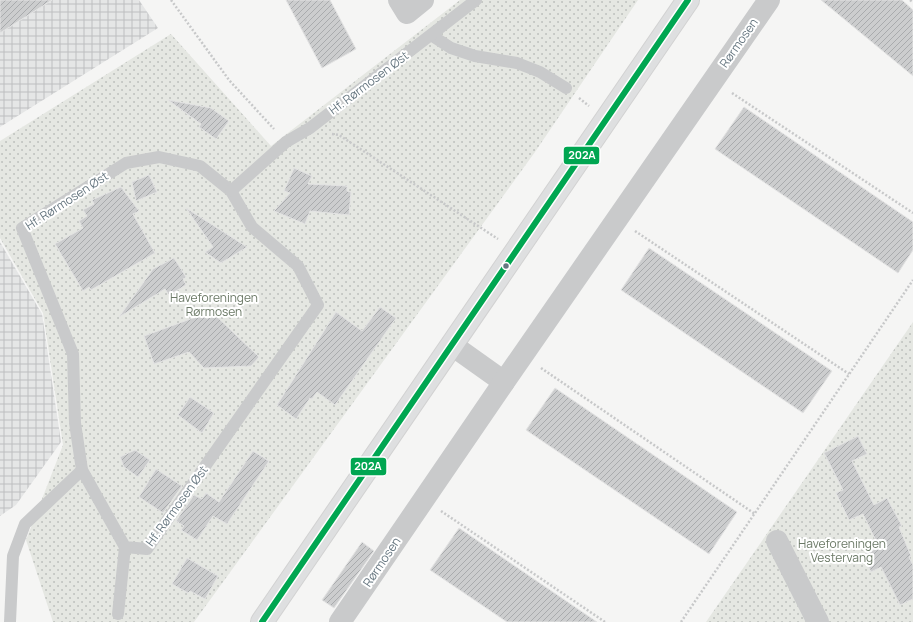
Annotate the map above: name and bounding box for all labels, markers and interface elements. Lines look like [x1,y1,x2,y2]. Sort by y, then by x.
street label: Rørmosen [715,15,762,71]
street label: Hf. Rørmosen Øst [325,47,412,118]
line badge: 202A [563,146,600,165]
text: 202A [568,147,596,162]
street label: Hf. Rørmosen Øst [22,167,112,234]
unlabelled marker [501,261,511,271]
park label: Haveforeningen Rørmosen [170,289,258,320]
line badge: 202A [350,457,387,476]
text: 202A [354,458,382,473]
street label: Hf. Rørmosen Øst [142,462,212,550]
street label: Rørmosen [359,534,404,590]
park label: Haveforeningen Vestervang [798,535,886,566]

